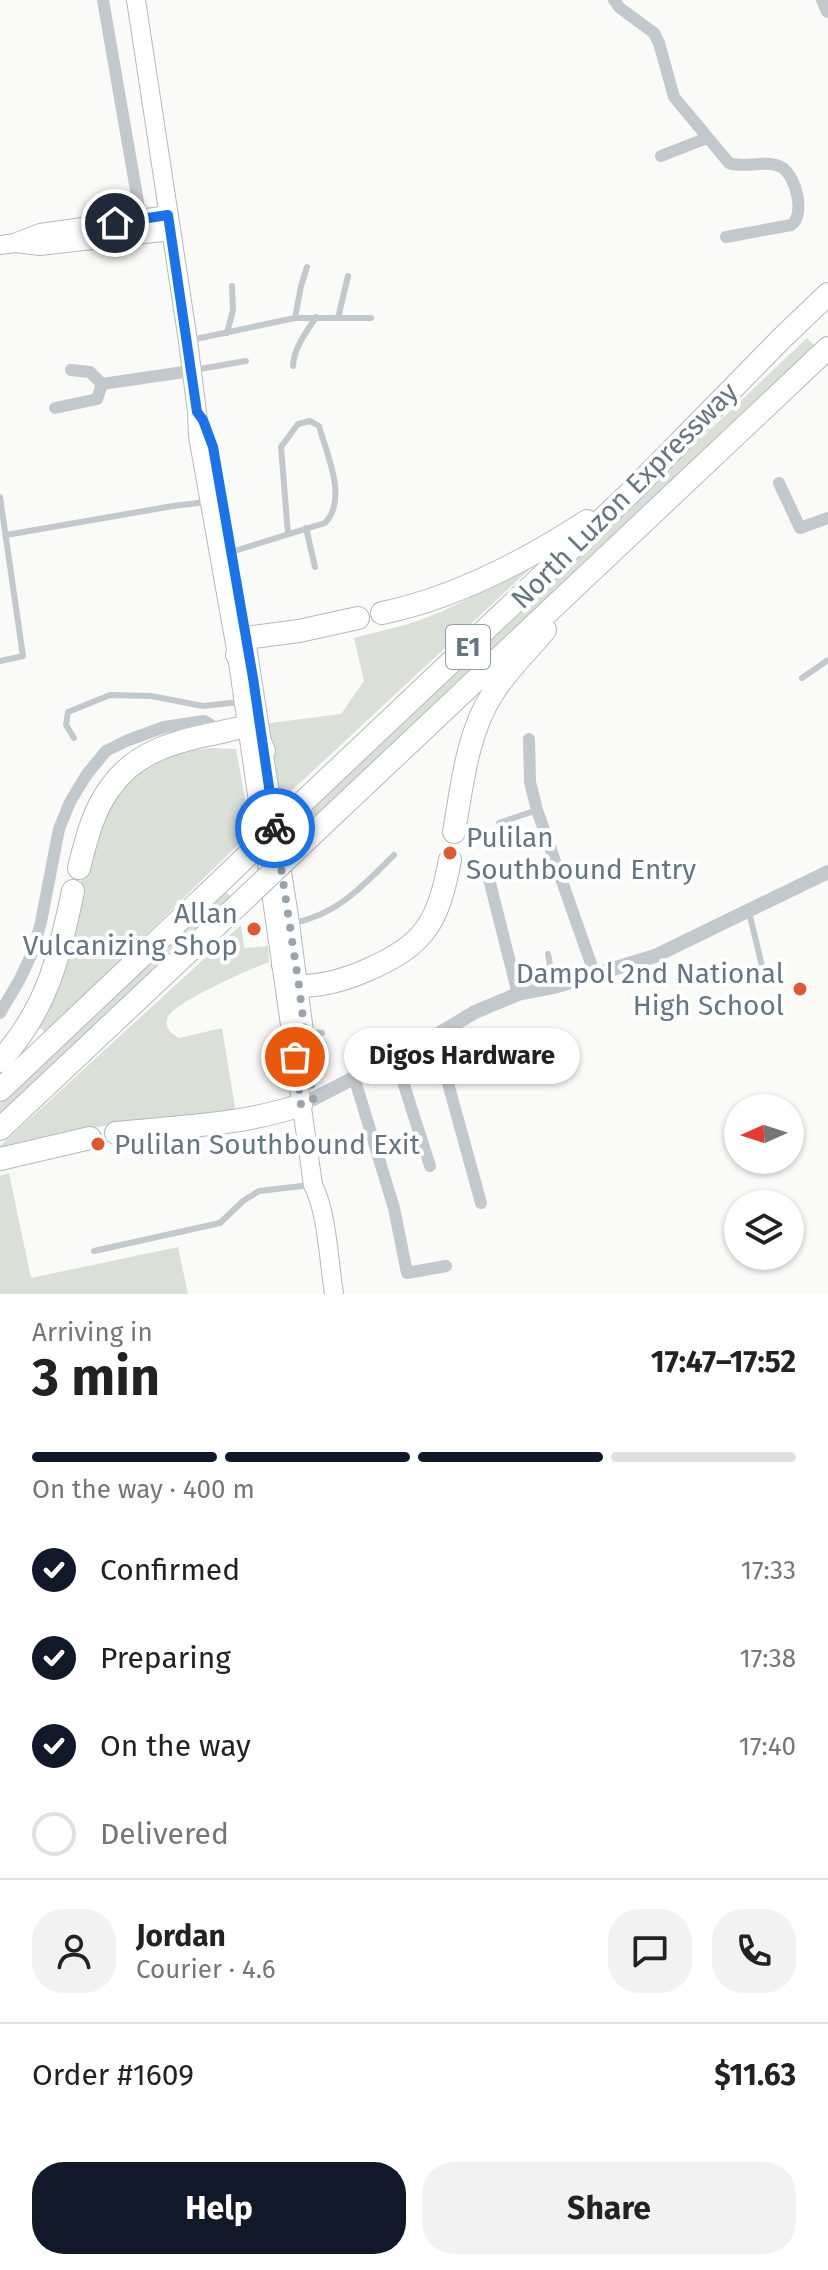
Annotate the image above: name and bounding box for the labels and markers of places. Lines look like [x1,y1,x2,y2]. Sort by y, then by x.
pin [81,189,149,257]
place label: Pulilan Southbound Entry [466,821,696,886]
marker: Pulilan Southbound Entry [441,844,459,862]
place label: Allan Vulcanizing Shop [23,897,238,962]
marker: Allan Vulcanizing Shop [245,920,263,938]
place label: Dampol 2nd National High School [516,957,784,1022]
marker: Dampol 2nd National High School [791,980,809,998]
pin [261,1023,329,1091]
callout: Digos Hardware [343,1029,579,1085]
place label: Pulilan Southbound Exit [114,1128,421,1161]
marker: Pulilan Southbound Exit [89,1135,107,1153]

